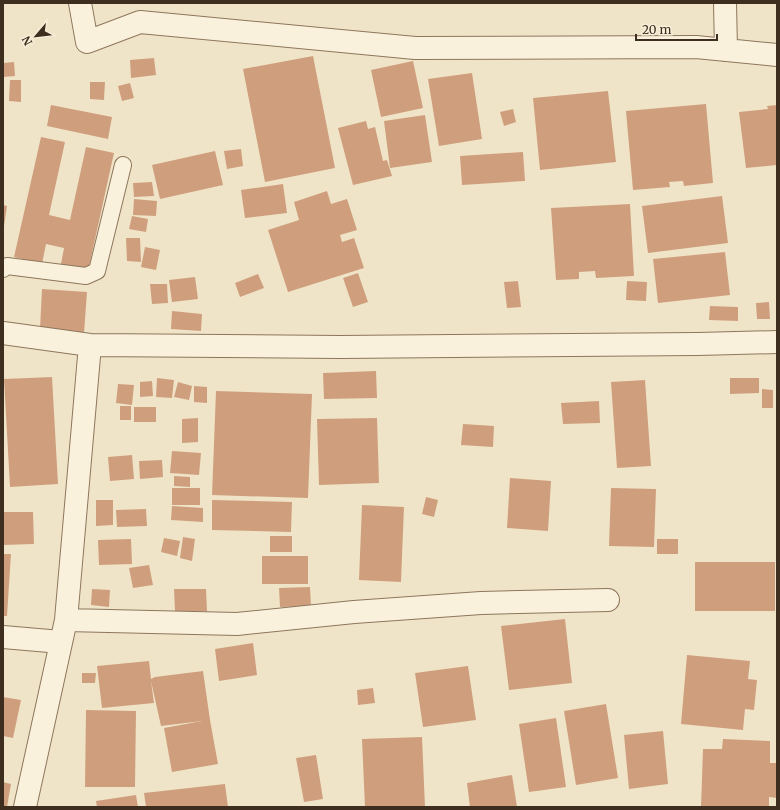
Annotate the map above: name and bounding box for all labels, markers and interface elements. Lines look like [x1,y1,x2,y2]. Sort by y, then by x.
north arrow [16,16,56,56]
scale bar [636,16,717,42]
text: 20 m [642,22,671,37]
text: N [19,33,35,48]

